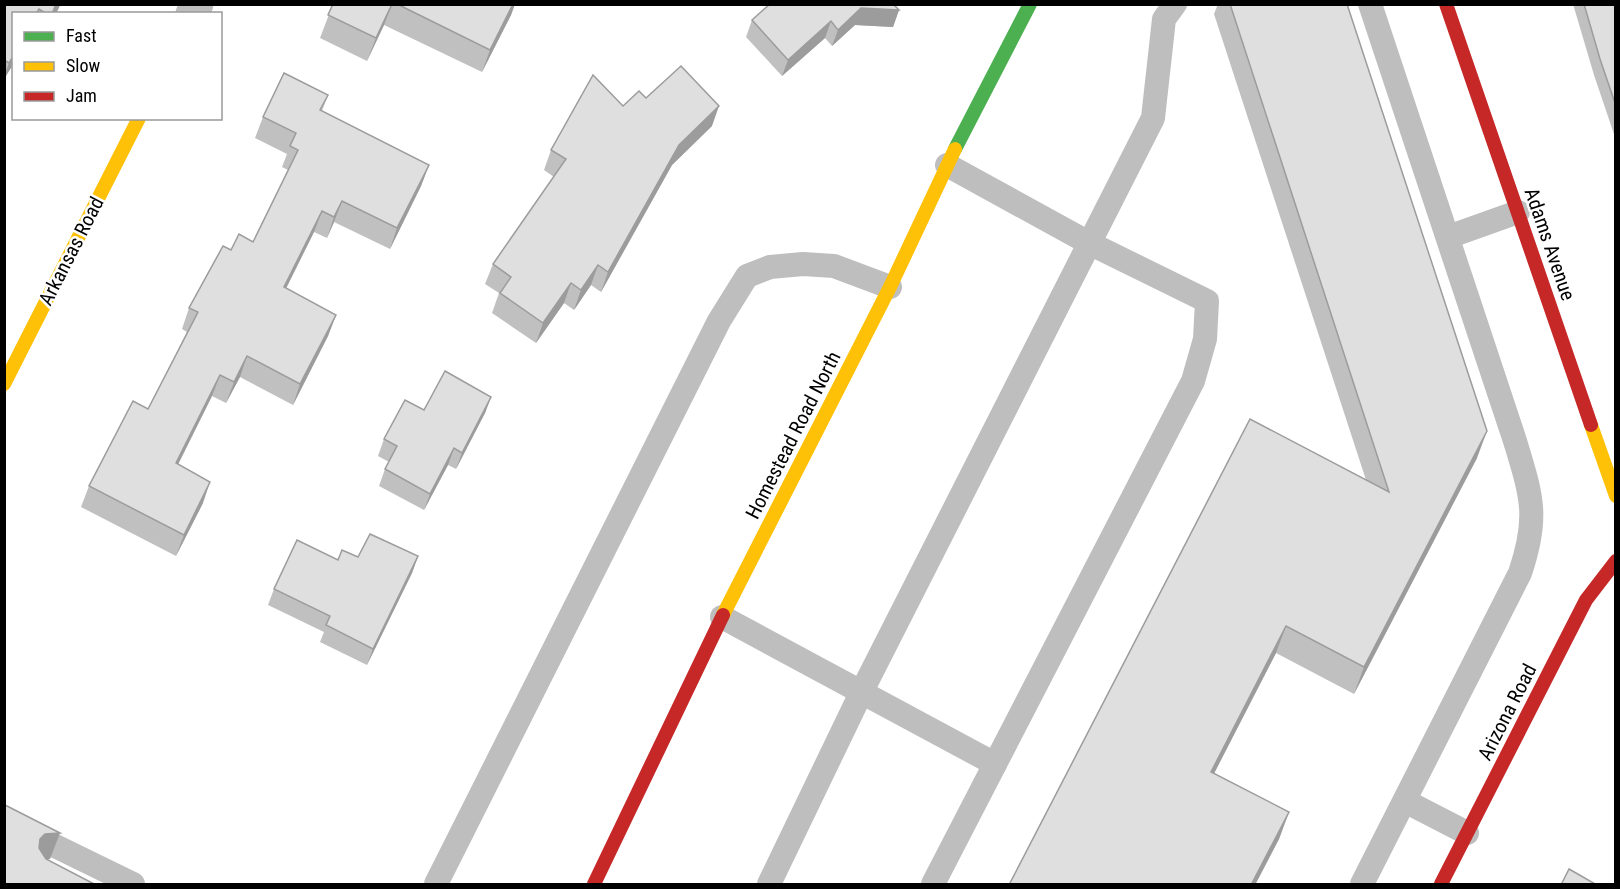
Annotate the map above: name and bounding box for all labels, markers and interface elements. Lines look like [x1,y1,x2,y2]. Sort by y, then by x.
legend [12,12,222,120]
text: Fast [66,25,97,46]
text: Slow [66,55,101,76]
text: Jam [66,85,97,106]
street label: Adams Avenue [1520,185,1580,303]
street label: Arkansas Road [33,193,109,309]
street label: Homestead Road North [740,347,846,523]
street label: Arizona Road [1472,660,1542,764]

